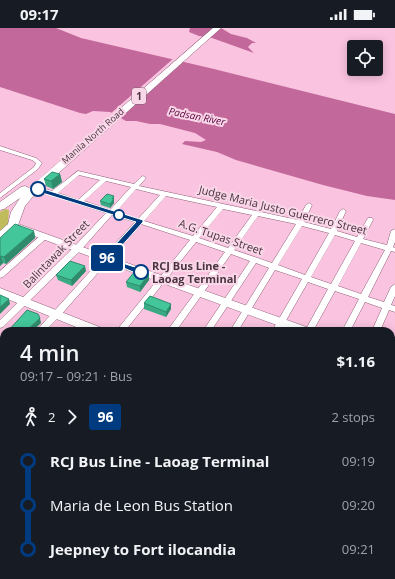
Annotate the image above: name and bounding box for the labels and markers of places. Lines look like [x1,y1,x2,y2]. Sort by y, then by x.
unlabelled marker [30,181,46,197]
unlabelled marker [113,209,125,221]
place label: RCJ Bus Line - Laoag Terminal [152,258,237,286]
marker: RCJ Bus Line - Laoag Terminal [133,264,149,280]

